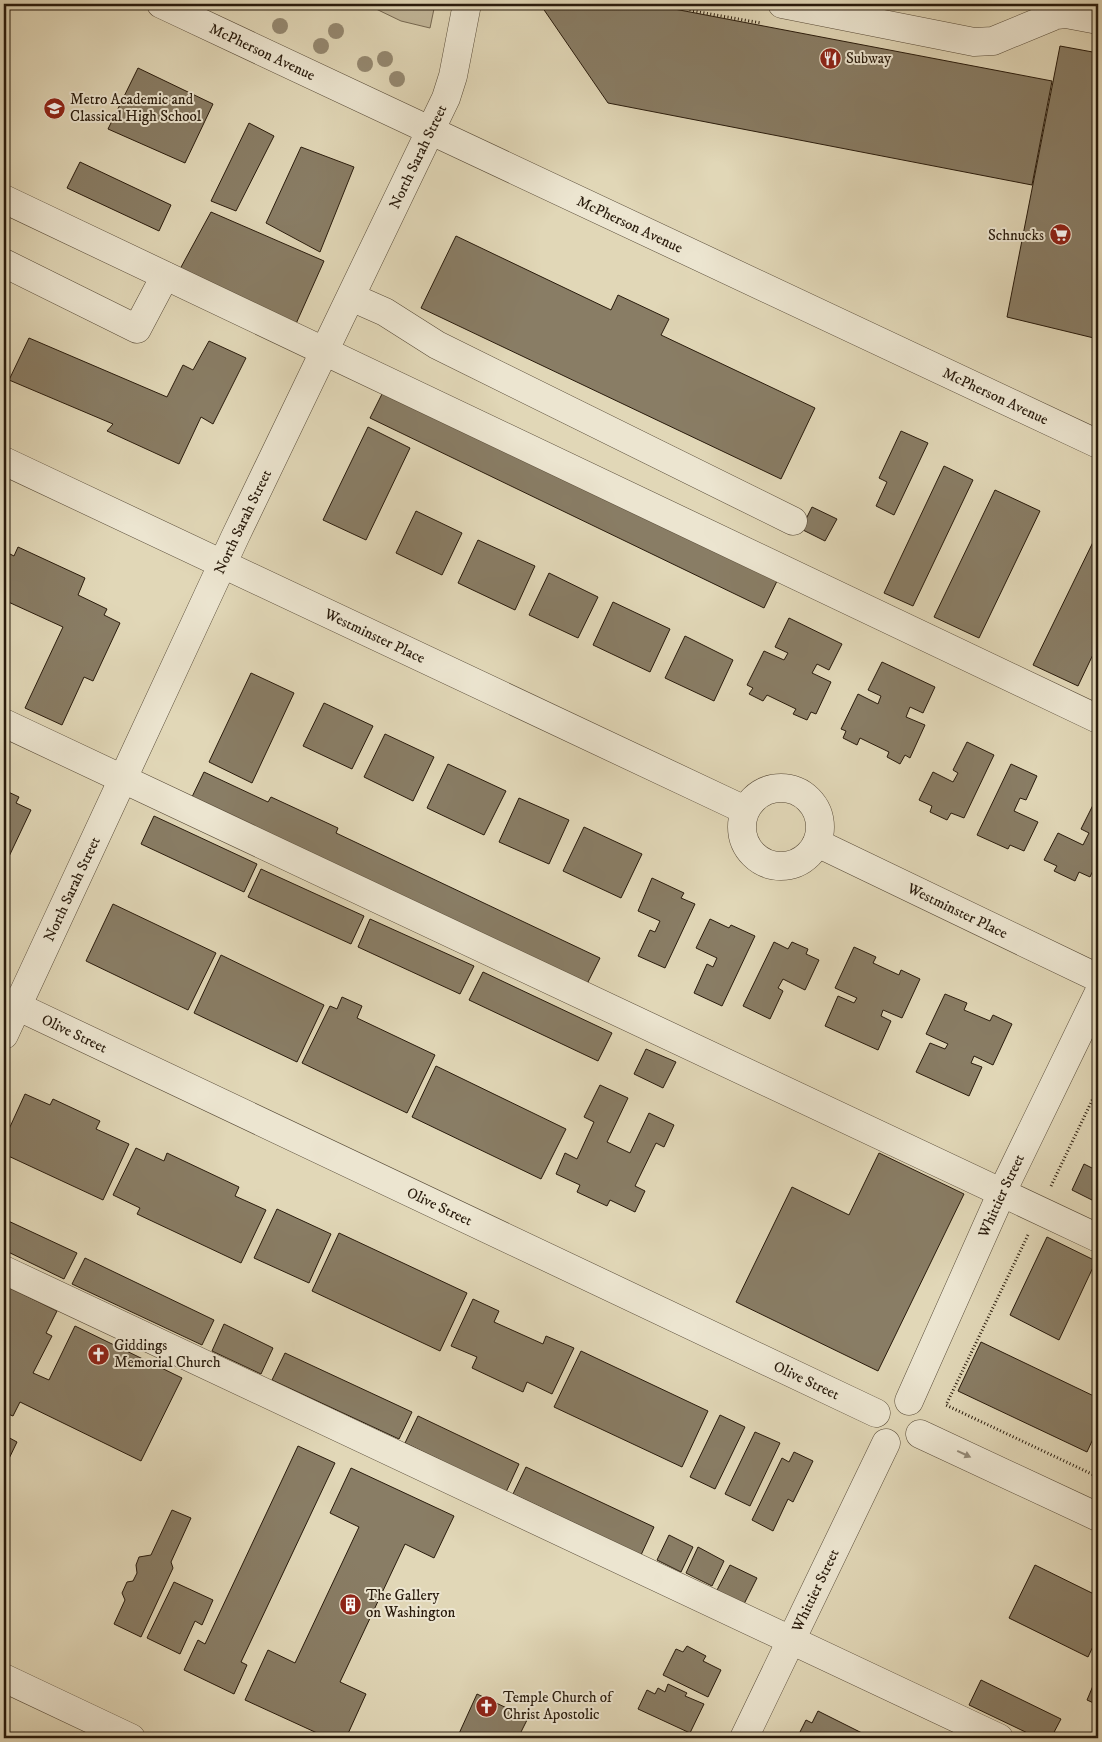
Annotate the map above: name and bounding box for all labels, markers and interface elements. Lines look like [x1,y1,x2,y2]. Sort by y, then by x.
street label: McPherson Avenue [206,19,318,85]
restaurant icon: Subway [818,46,842,70]
place label: Subway [846,49,892,68]
place label: Metro Academic and Classical High School [70,90,202,126]
school or university icon: Metro Academic and Classical High School [42,96,66,120]
street label: North Sarah Street [385,101,452,212]
street label: McPherson Avenue [574,192,686,258]
supermarket icon: Schnucks [1048,223,1072,247]
place label: Schnucks [988,226,1044,245]
street label: McPherson Avenue [939,363,1051,429]
street label: North Sarah Street [210,466,276,577]
street label: Westminster Place [320,604,428,668]
street label: North Sarah Street [40,833,105,945]
street label: Westminster Place [903,878,1011,943]
street label: Olive Street [38,1010,110,1058]
street label: Whittier Street [974,1151,1029,1241]
street label: Olive Street [403,1183,475,1231]
place label: Giddings Memorial Church [114,1336,221,1372]
church icon: Giddings Memorial Church [86,1342,110,1366]
street label: Olive Street [770,1357,842,1404]
one-way arrow [957,1450,971,1458]
street label: Whittier Street [787,1546,844,1636]
place label: The Gallery on Washington [366,1586,456,1622]
building icon: The Gallery on Washington [338,1592,362,1616]
place label: Temple Church of Christ Apostolic [503,1688,614,1724]
church icon: Temple Church of Christ Apostolic [475,1694,499,1718]

